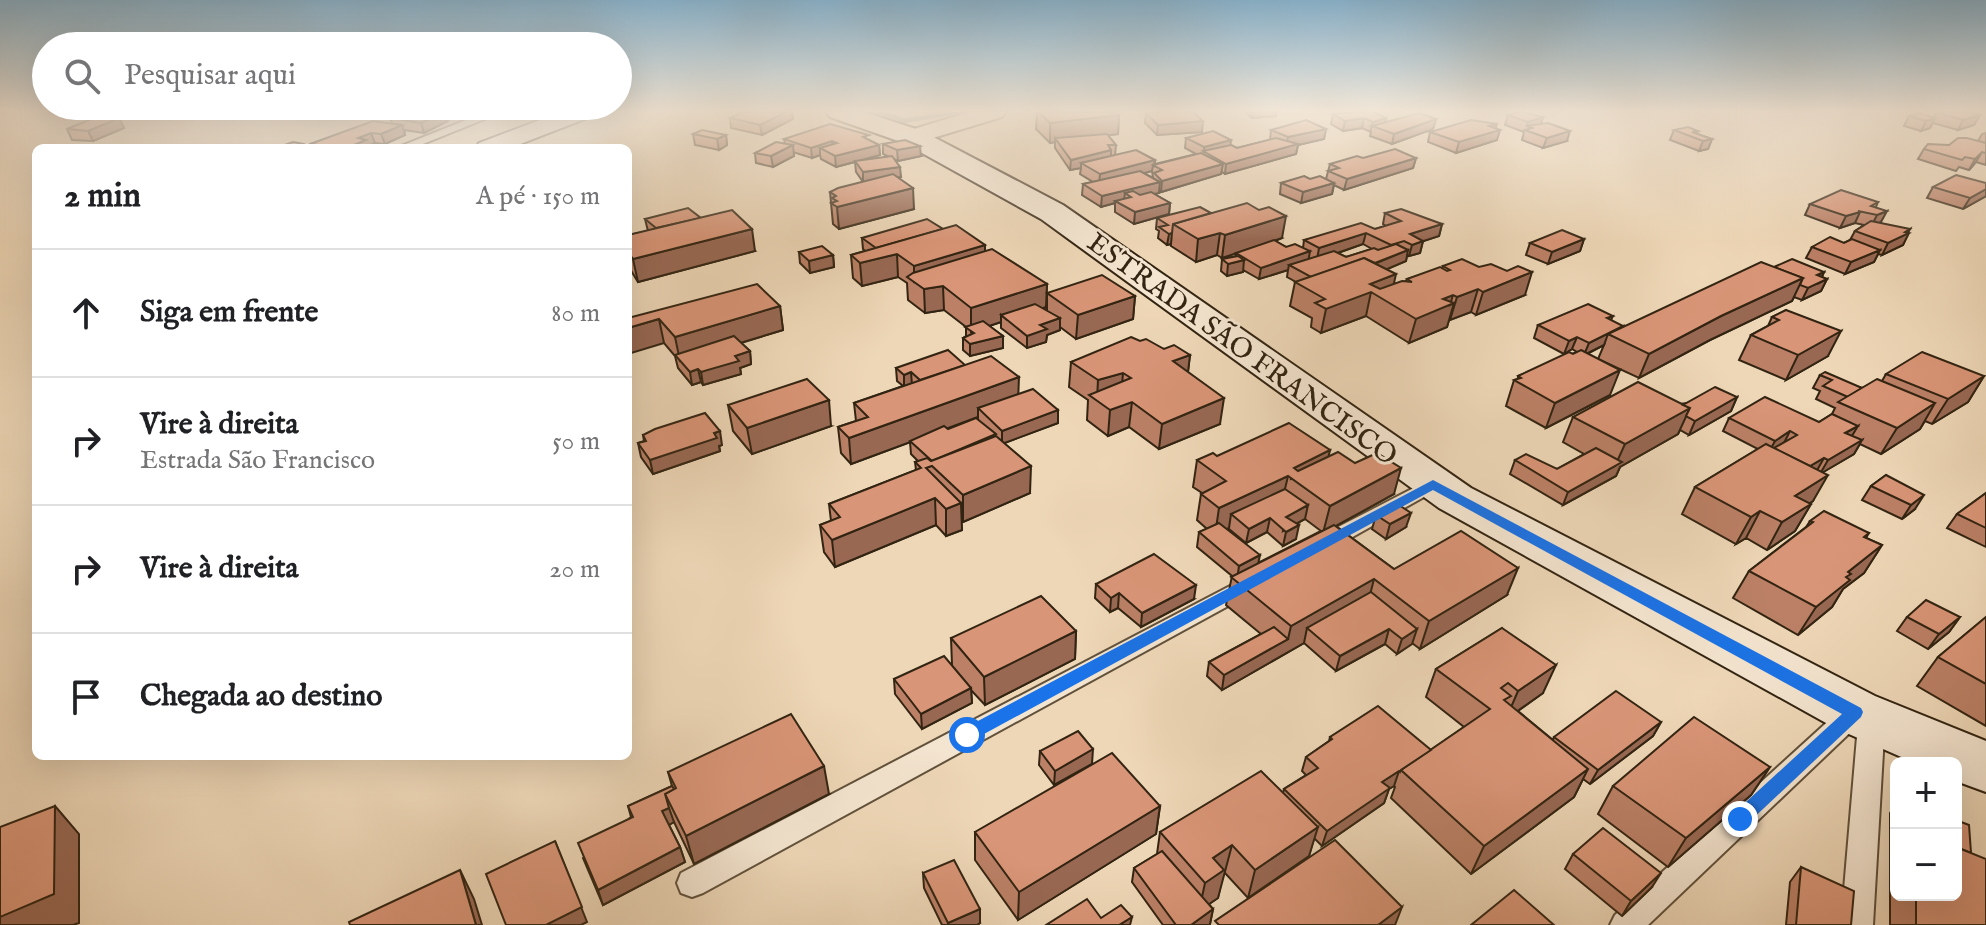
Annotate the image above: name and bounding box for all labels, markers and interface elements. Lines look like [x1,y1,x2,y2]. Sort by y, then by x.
search box [32,32,632,120]
icon: search [60,54,104,98]
text: Pesquisar aqui [124,57,296,95]
text: 2 min [64,175,141,218]
text: A pé · 150 m [476,180,600,213]
street label: ESTRADA SÃO FRANCISCO [1080,225,1404,474]
icon: ahead [64,291,108,335]
text: Siga em frente [140,294,318,332]
text: 80 m [551,297,600,330]
text: Vire à direita [140,406,299,444]
icon: right [64,419,108,463]
text: 50 m [552,425,600,458]
text: Estrada São Francisco [140,444,375,477]
icon: right [64,547,108,591]
text: Vire à direita [140,550,299,588]
text: 20 m [549,553,600,586]
icon: arrive [64,675,108,719]
text: Chegada ao destino [140,678,382,716]
route start [949,717,985,753]
map controls [1890,757,1962,901]
button: + [1890,757,1962,829]
route end [1722,801,1758,837]
button: − [1890,829,1962,901]

